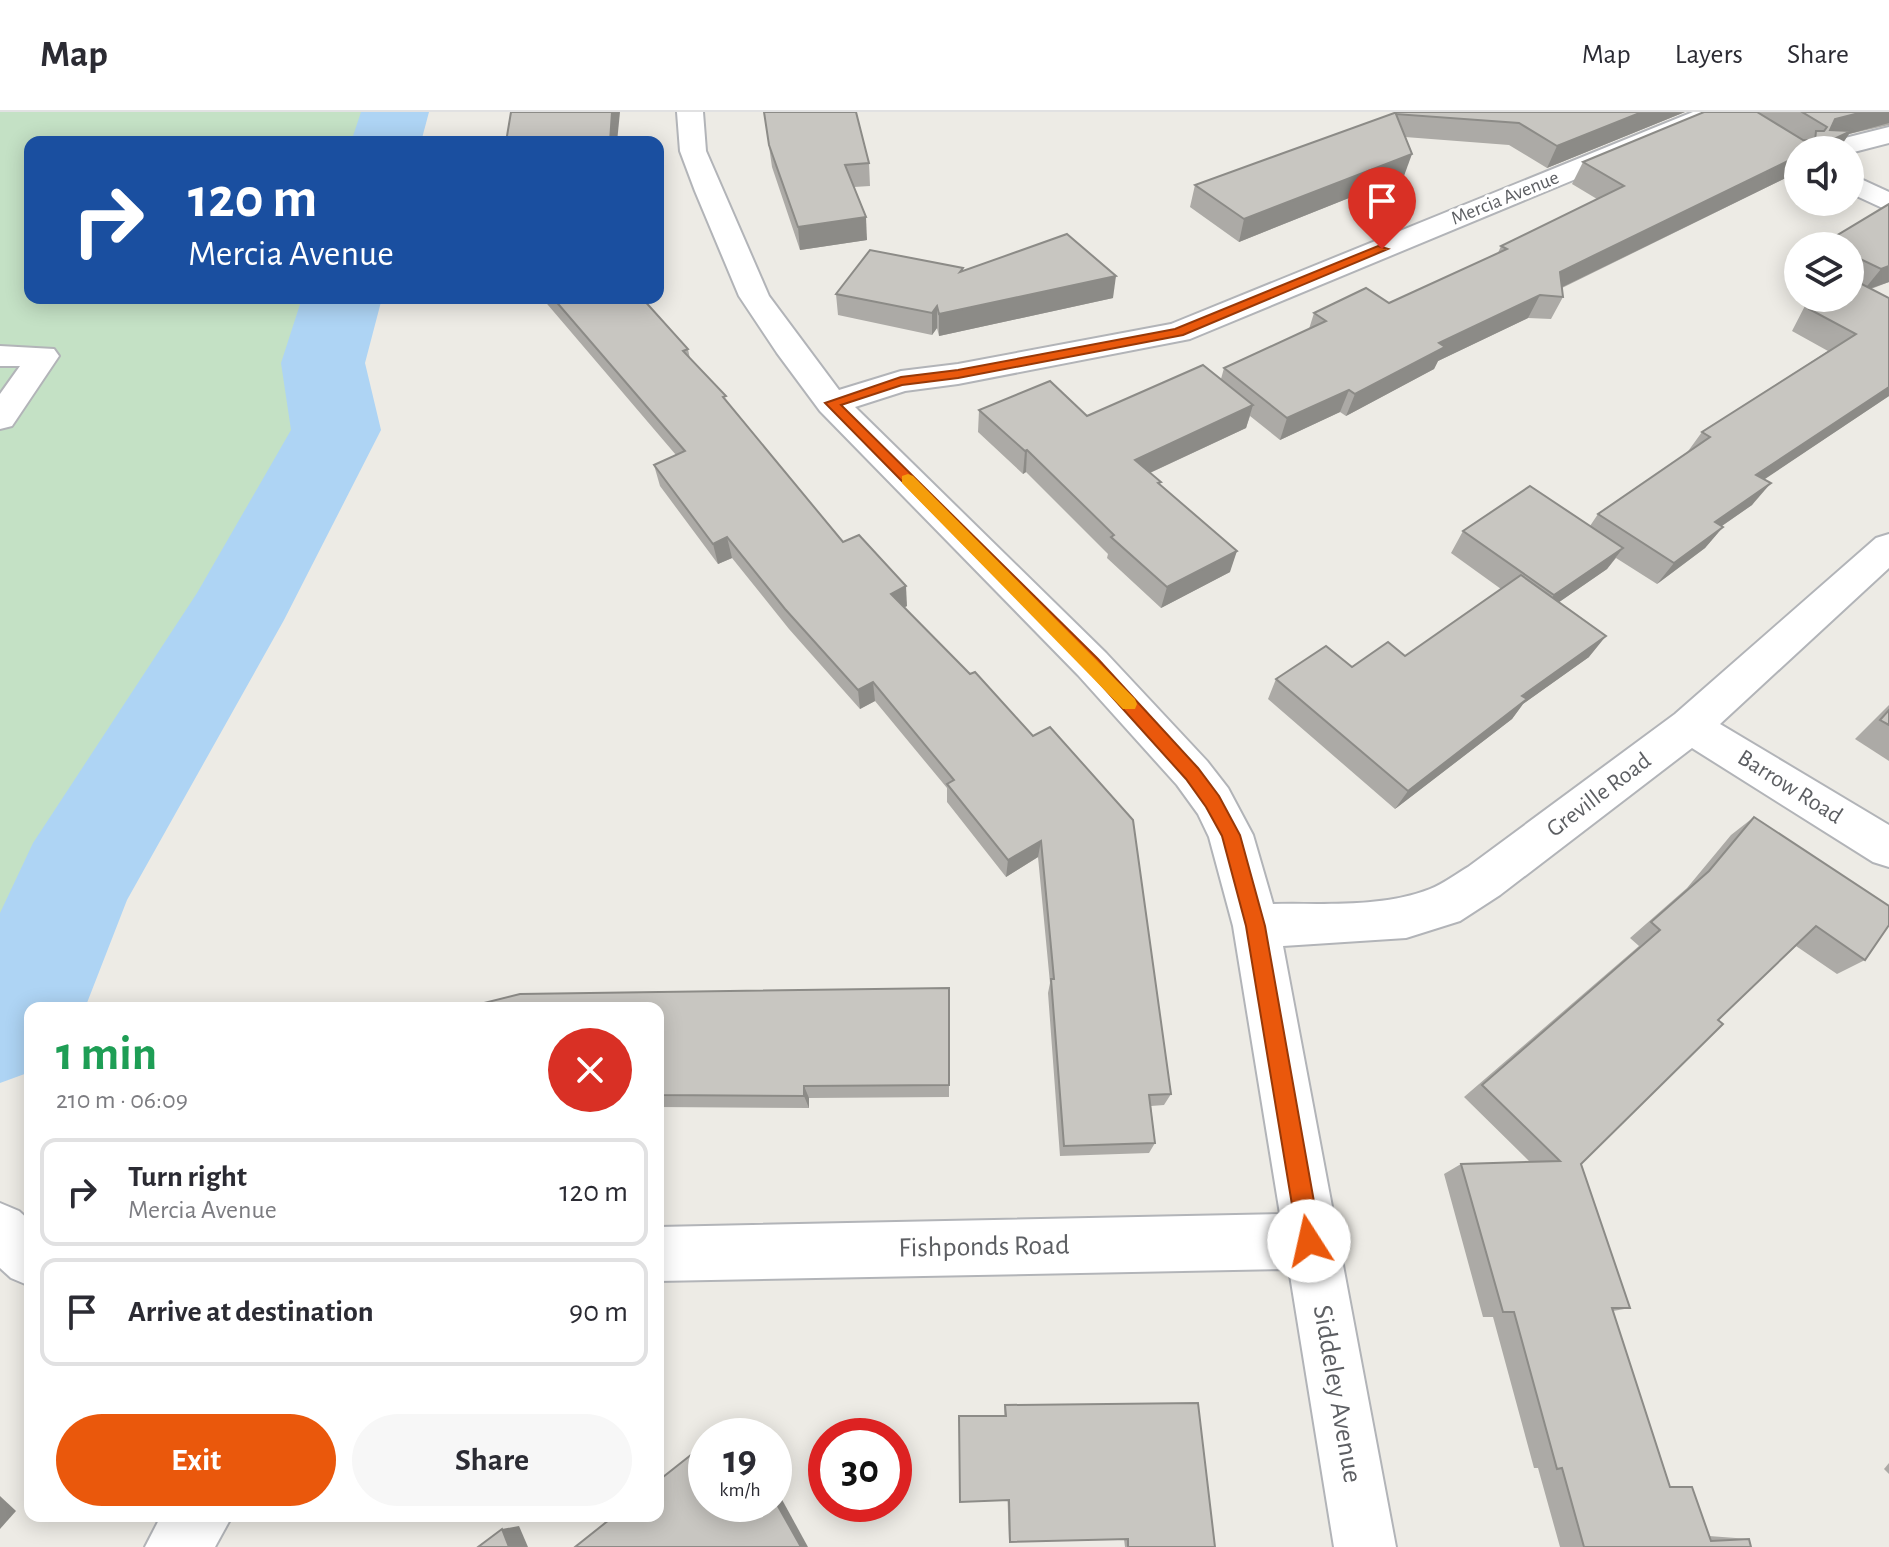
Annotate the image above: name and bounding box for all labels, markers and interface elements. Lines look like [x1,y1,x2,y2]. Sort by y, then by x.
text: Map [40,36,108,74]
text: Map [1582,41,1631,69]
text: Layers [1675,41,1743,69]
text: Share [1787,41,1849,69]
map controls [1784,136,1864,312]
button: sound [1784,136,1864,216]
pin [1348,167,1416,249]
street label: Mercia Avenue [1448,167,1562,229]
icon: right [56,168,160,272]
text: 120 m [188,171,317,227]
icon: arrive [1360,179,1404,223]
button: layers [1784,232,1864,312]
text: Mercia Avenue [188,236,394,272]
street label: Barrow Road [1733,745,1847,829]
street label: Greville Road [1543,748,1655,842]
button: close [548,1028,632,1112]
text: 1 min [56,1031,157,1079]
text: 210 m · 06:09 [56,1087,188,1113]
text: Turn right [128,1162,247,1192]
icon: right [60,1170,104,1214]
text: 120 m [559,1177,628,1207]
text: Mercia Avenue [128,1197,277,1223]
position arrow [1267,1199,1351,1283]
street label: Fishponds Road [898,1232,1070,1262]
icon: arrive [60,1290,104,1334]
text: Arrive at destination [128,1297,374,1327]
text: 90 m [569,1297,628,1327]
street label: Siddeley Avenue [1308,1303,1366,1485]
button: Exit [56,1414,336,1506]
button: Share [352,1414,632,1506]
speed limit sign: 30 [808,1418,912,1522]
text: 19 [723,1440,757,1480]
text: km/h [719,1480,761,1500]

